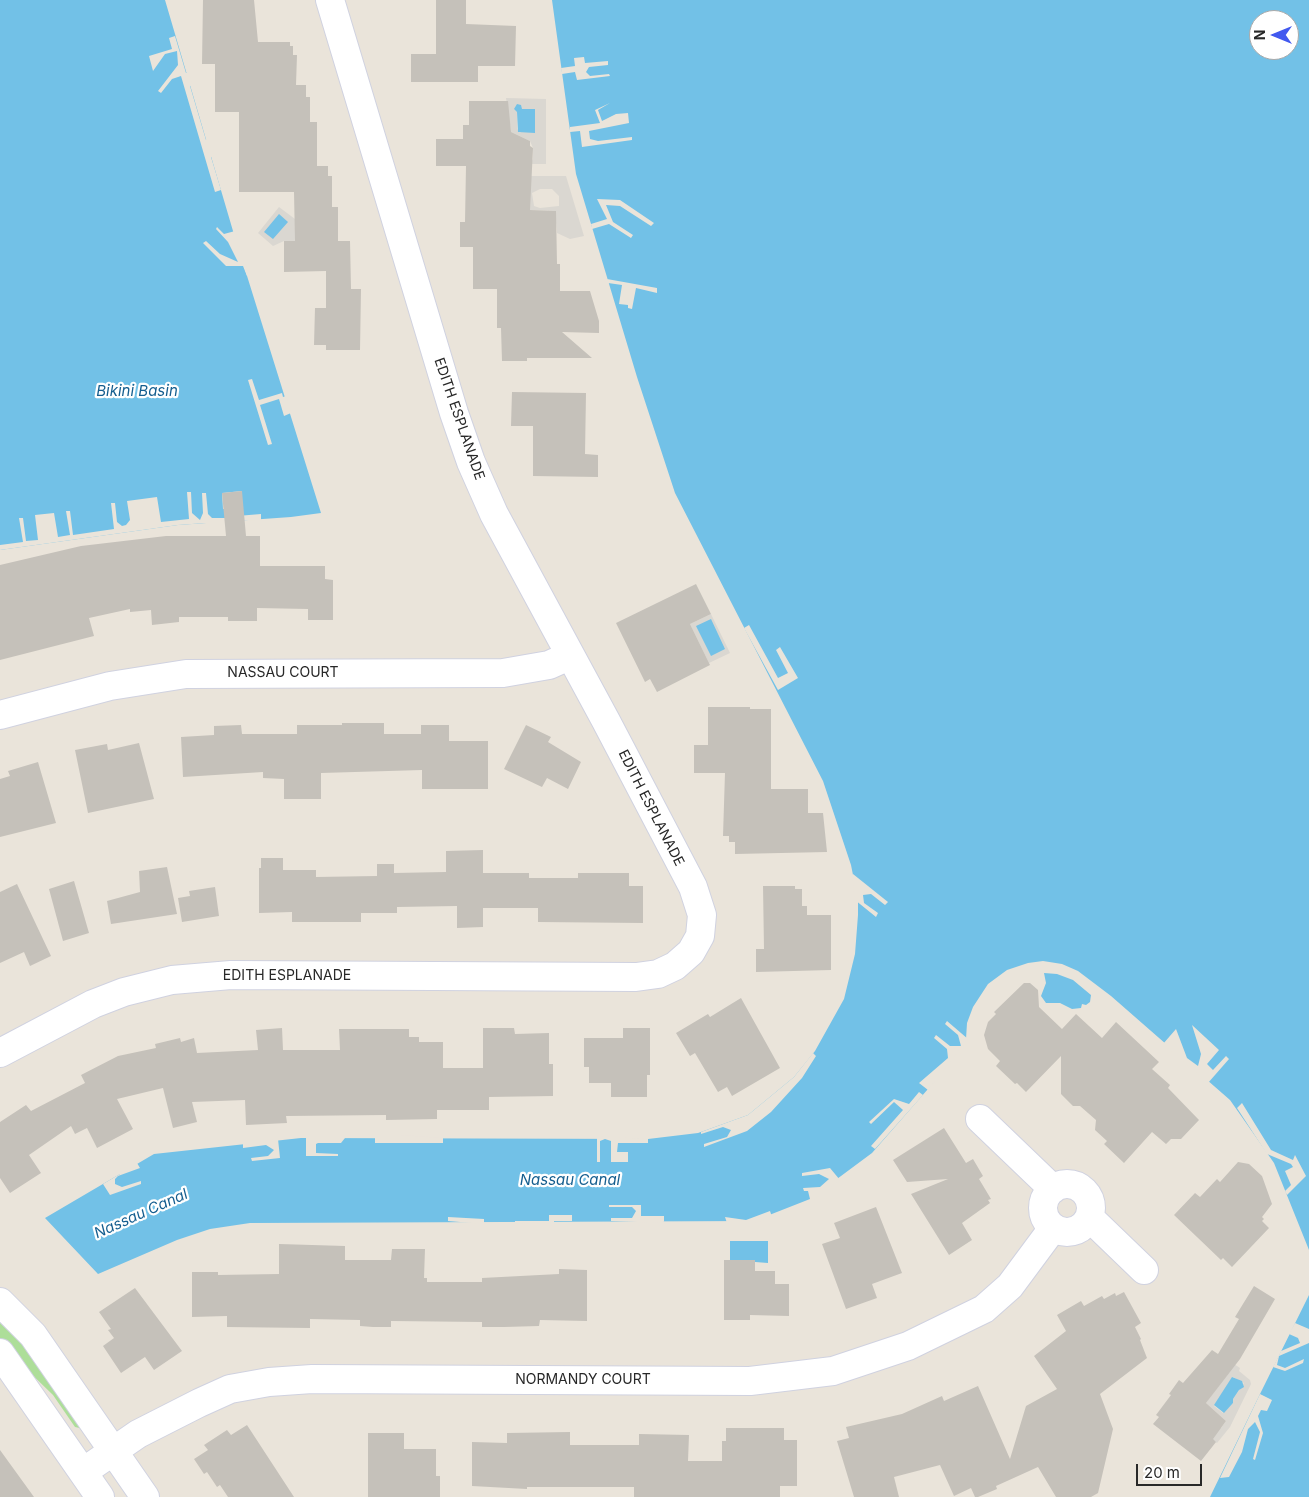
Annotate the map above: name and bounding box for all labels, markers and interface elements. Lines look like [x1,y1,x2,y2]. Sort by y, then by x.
north arrow [1249,10,1299,60]
text: N [1251,30,1268,40]
street label: EDITH ESPLANADE [430,356,488,482]
water label: Bikini Basin [96,382,178,400]
street label: NASSAU COURT [227,665,339,681]
street label: EDITH ESPLANADE [614,747,688,869]
street label: EDITH ESPLANADE [223,968,351,984]
water label: Nassau Canal [520,1171,620,1189]
water label: Nassau Canal [91,1185,191,1243]
street label: NORMANDY COURT [515,1372,651,1388]
scale bar [1139,1454,1205,1486]
text: 20 m [1144,1463,1180,1482]

